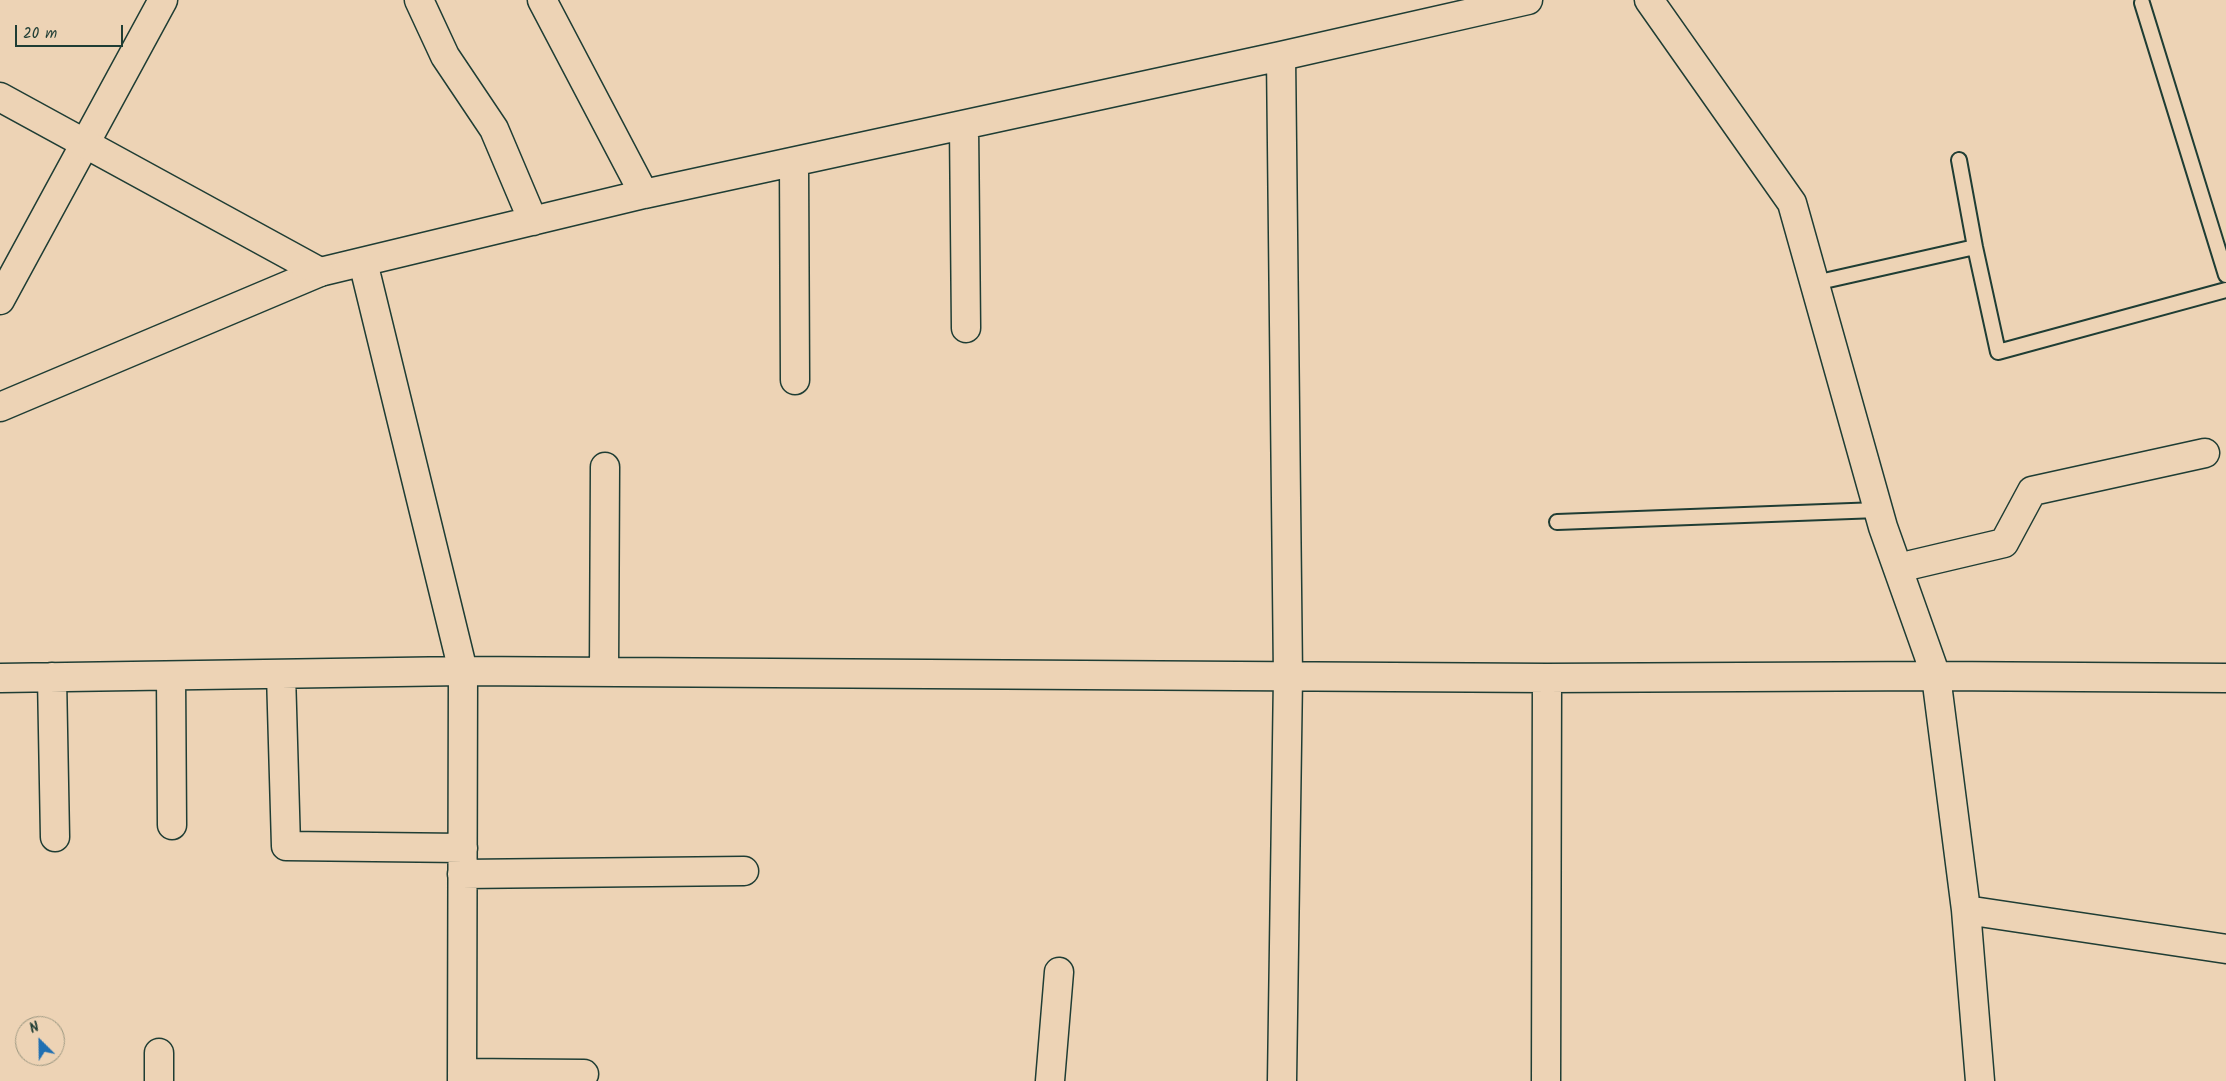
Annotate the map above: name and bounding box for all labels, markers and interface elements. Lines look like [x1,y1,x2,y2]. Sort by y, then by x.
scale bar [18,15,125,47]
text: 20 m [23,22,57,46]
north arrow [15,1016,65,1066]
text: N [26,1016,43,1040]

